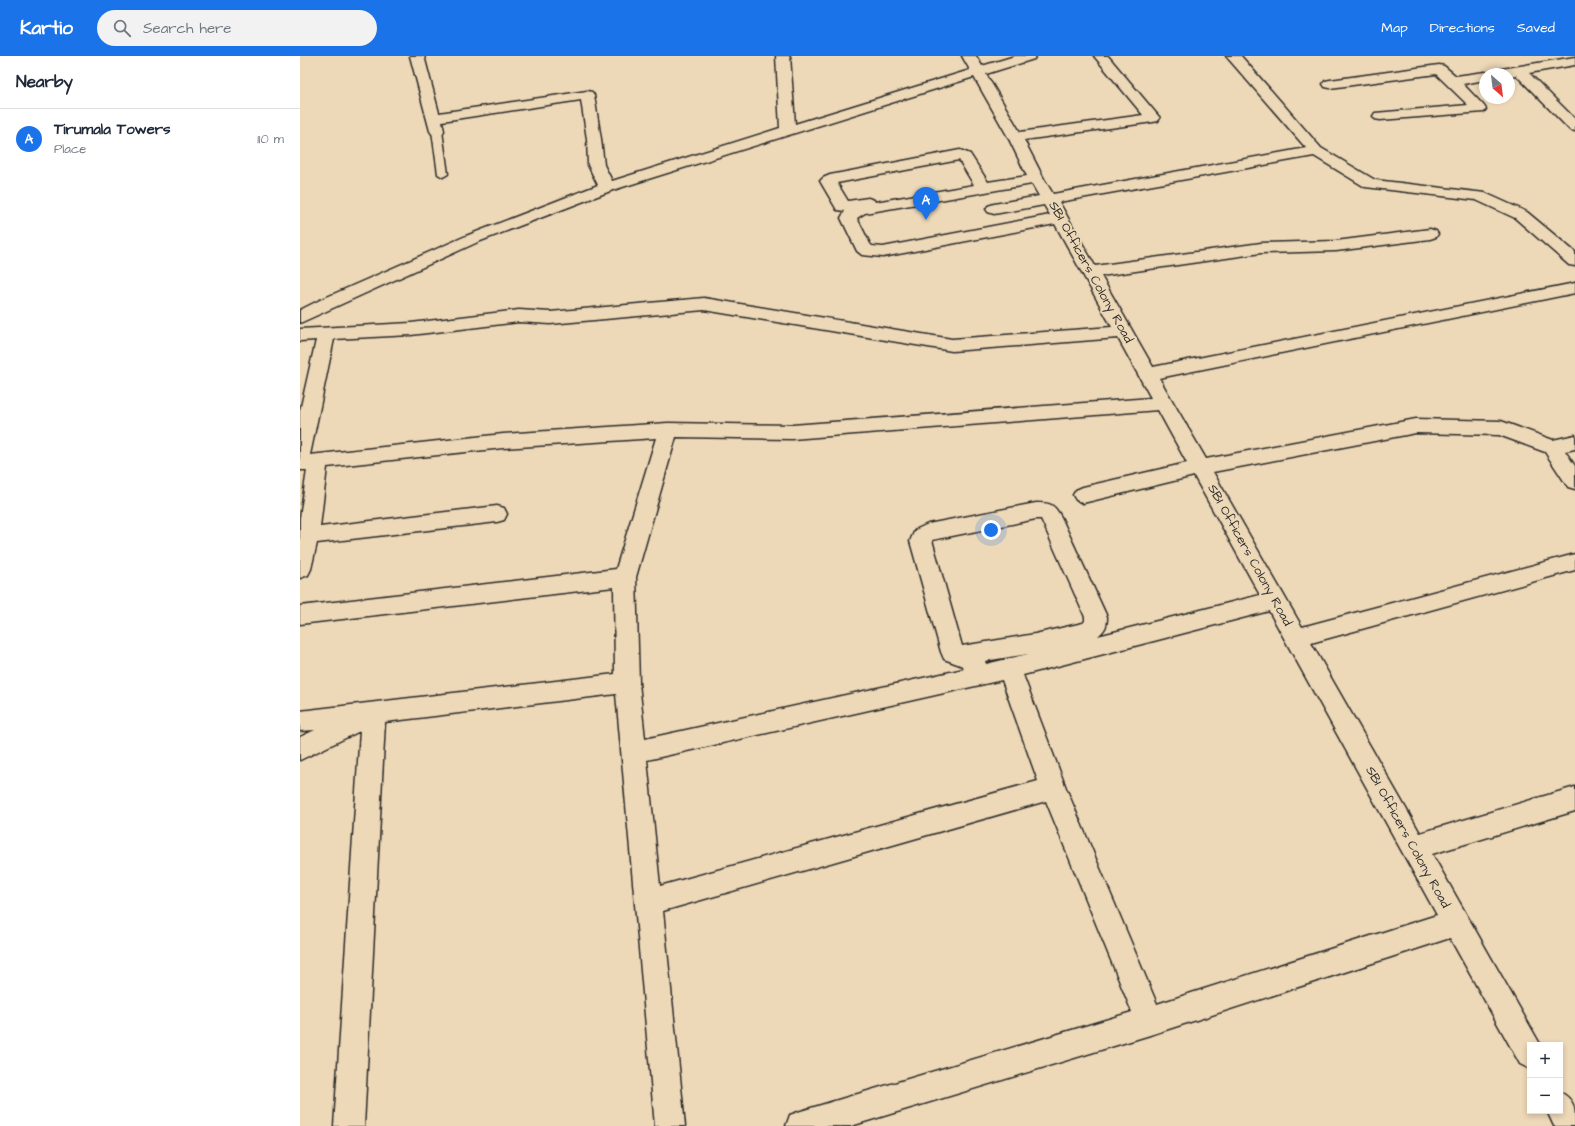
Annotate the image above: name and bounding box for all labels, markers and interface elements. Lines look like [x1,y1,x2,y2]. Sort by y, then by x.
search box [97,10,377,46]
text: Kartio [20,15,73,42]
icon: search [111,17,133,39]
text: Search here [143,18,231,39]
text: Map [1381,18,1408,38]
text: Directions [1430,18,1495,38]
text: Saved [1517,18,1555,38]
north arrow [1479,68,1515,104]
text: Nearby [16,70,73,94]
text: Tirumala Towers [54,119,171,140]
text: A [25,130,33,148]
text: 110 m [257,130,284,148]
text: Place [54,140,86,158]
pin: A [913,187,939,220]
street label: SBI Officers Colony Road [1044,198,1138,347]
street label: SBI Officers Colony Road [1203,481,1297,630]
your location [981,520,1001,540]
street label: SBI Officers Colony Road [1361,763,1455,912]
map controls [1527,1042,1563,1114]
button: + [1527,1042,1563,1078]
button: − [1527,1078,1563,1114]

